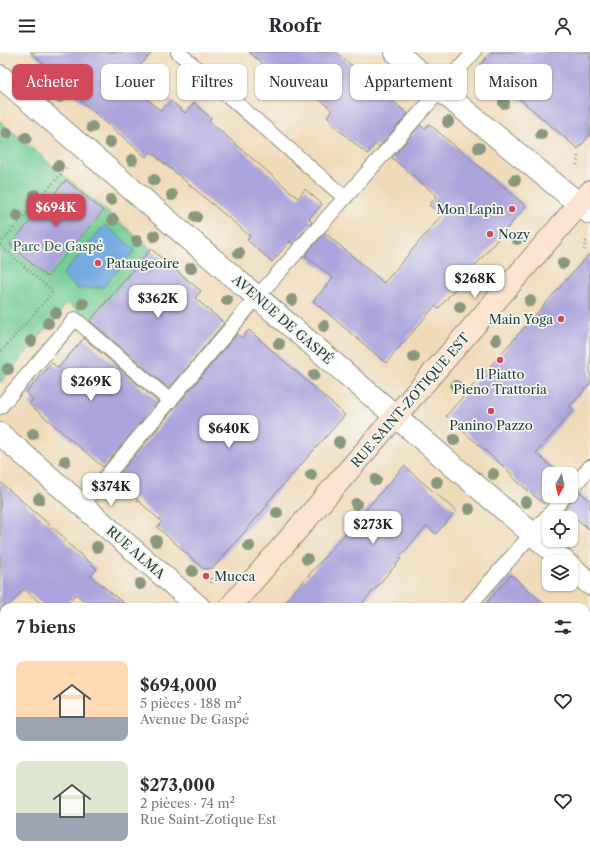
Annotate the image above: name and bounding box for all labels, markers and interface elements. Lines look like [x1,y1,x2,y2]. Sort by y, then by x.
icon: menu [16,15,38,37]
text: Roofr [269,15,321,37]
icon: person [552,15,574,37]
chip: Acheter [12,64,93,100]
chip: Louer [101,64,169,100]
chip: Filtres [177,64,247,100]
chip: Nouveau [255,64,342,100]
chip: Appartement [350,64,467,100]
chip: Maison [475,64,552,100]
pin: $694K [28,194,84,228]
text: $694K [36,199,76,215]
place label: Mon Lapin [436,201,504,217]
marker: Mon Lapin [507,204,517,214]
place label: Nozy [498,226,531,242]
marker: Nozy [485,229,495,239]
park label: Parc De Gaspé [13,238,103,254]
place label: Pataugeoire [106,255,179,271]
marker: Pataugeoire [93,258,103,268]
pin: $268K [447,265,503,299]
street label: AVENUE DE GASPÉ [229,270,337,367]
text: $268K [454,270,496,286]
pin: $362K [130,285,186,319]
text: $362K [138,290,178,306]
place label: Main Yoga [489,311,553,327]
marker: Main Yoga [556,314,566,324]
street label: RUE SAINT-ZOTIQUE EST [347,329,473,471]
marker: Il Piatto Pieno Trattoria [495,355,505,365]
place label: Il Piatto Pieno Trattoria [453,366,547,397]
pin: $269K [63,368,119,402]
text: $269K [71,373,111,389]
marker: Panino Pazzo [486,406,496,416]
pin: $640K [201,415,257,449]
place label: Panino Pazzo [449,417,533,433]
text: $640K [208,420,250,436]
north arrow [542,467,578,503]
map controls [542,467,578,591]
pin: $374K [83,473,139,507]
text: $374K [91,478,131,494]
pin: $273K [345,511,401,545]
button: locate [542,511,578,547]
text: $273K [353,516,393,532]
street label: RUE ALMA [104,522,169,582]
button: layers [542,555,578,591]
place label: Mucca [214,568,256,584]
marker: Mucca [201,571,211,581]
icon: filters [552,616,574,638]
text: 7 biens [16,617,76,637]
text: $694,000 [140,675,217,695]
icon: home [48,677,96,725]
icon: heart [552,690,574,712]
text: 5 pièces · 188 m² [140,695,242,711]
text: Avenue De Gaspé [140,711,249,727]
text: $273,000 [140,775,215,795]
icon: home [48,777,96,825]
icon: heart [552,790,574,812]
text: 2 pièces · 74 m² [140,795,235,811]
text: Rue Saint-Zotique Est [140,811,276,827]

